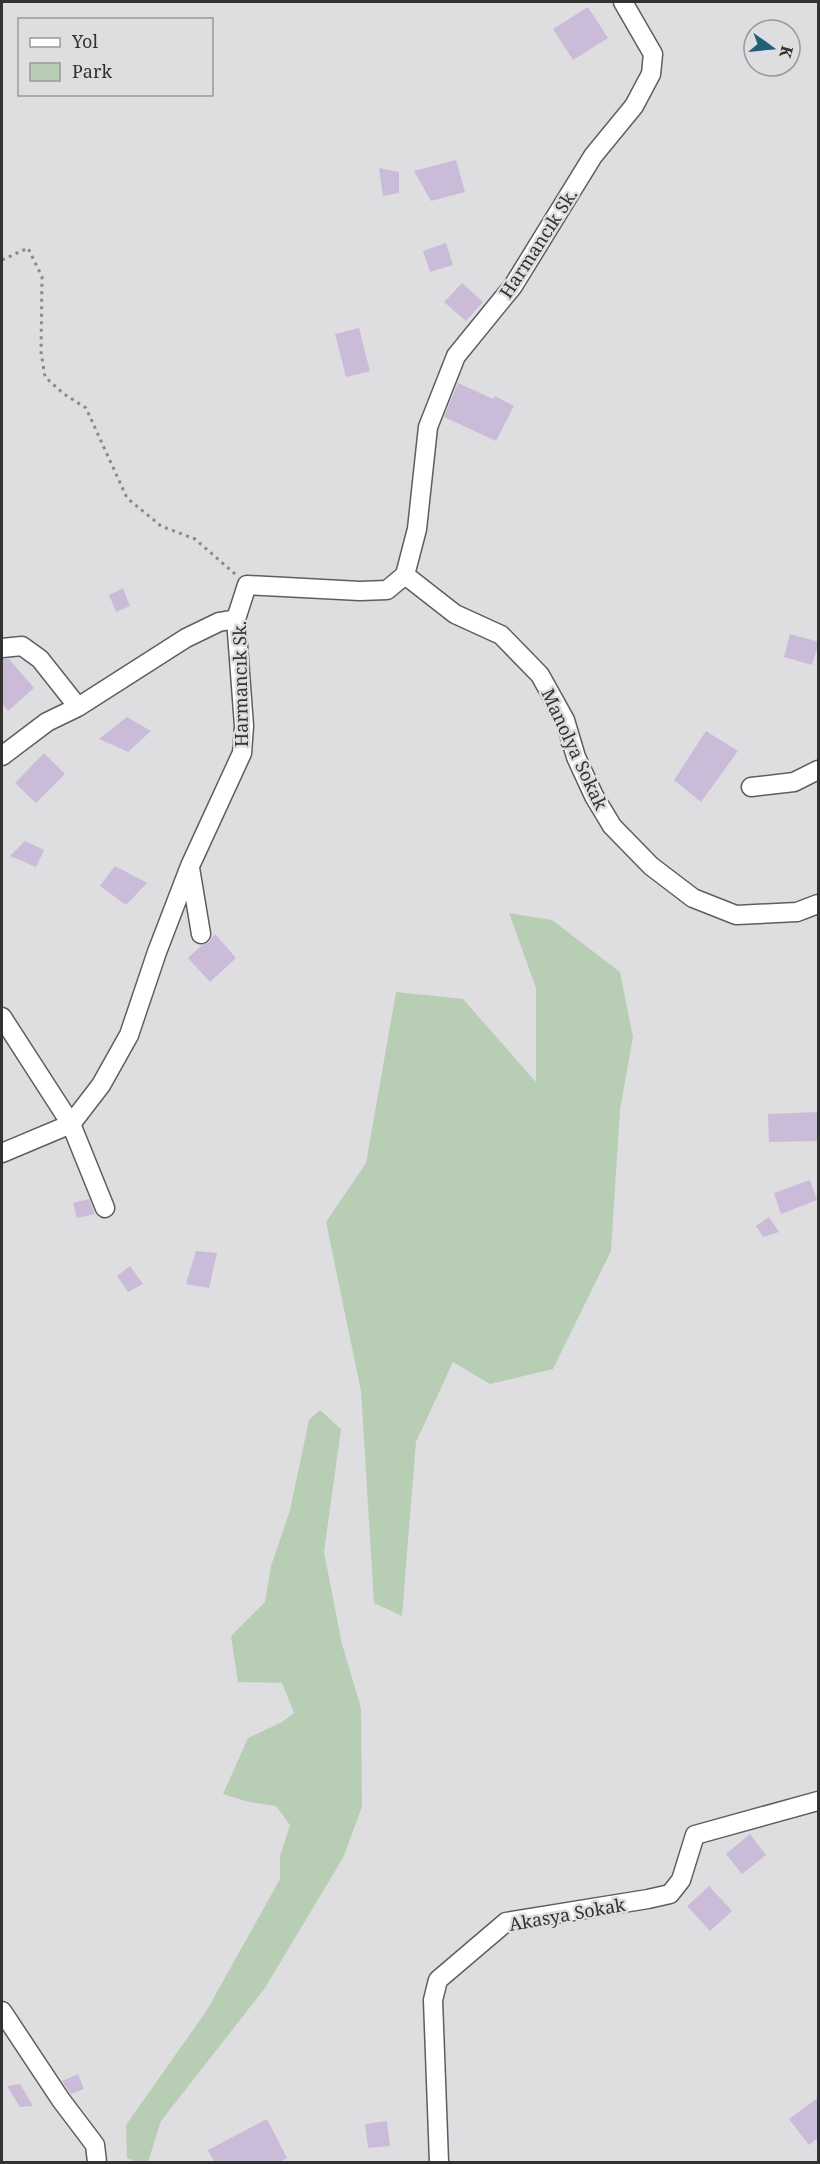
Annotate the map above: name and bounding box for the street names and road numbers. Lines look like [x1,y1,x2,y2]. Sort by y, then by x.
street label: Harmancık Sk. [494,184,582,302]
street label: Harmancık Sk. [227,621,253,747]
street label: Manolya Sokak [536,685,614,814]
street label: Akasya Sokak [507,1892,628,1936]

